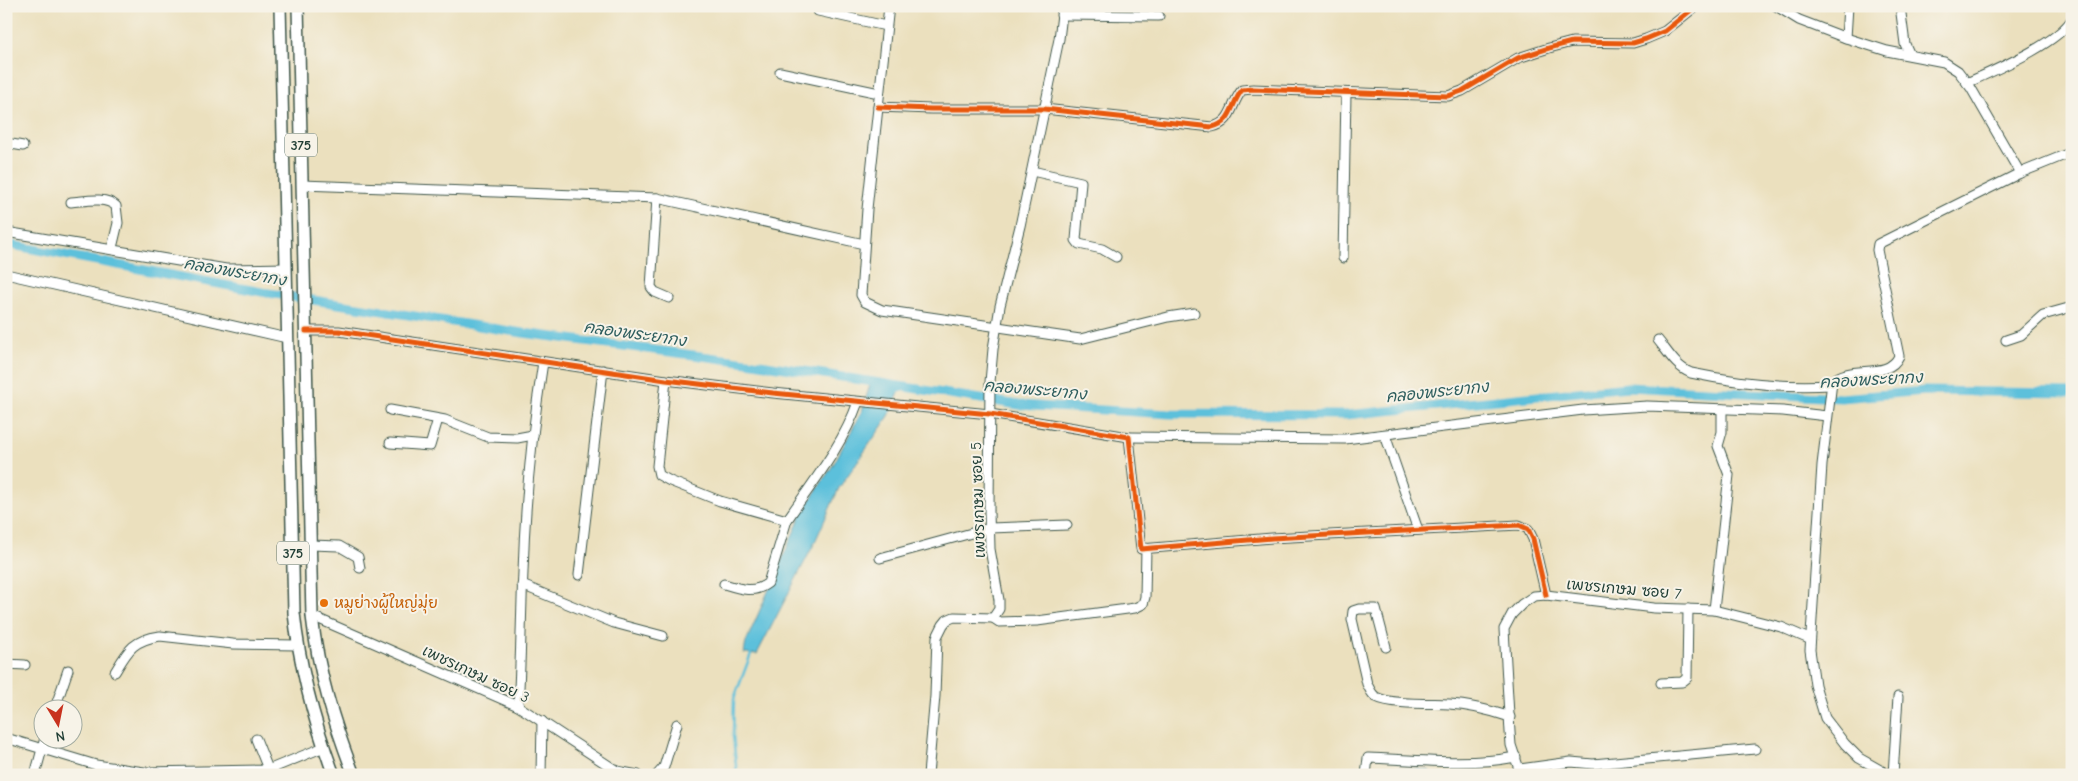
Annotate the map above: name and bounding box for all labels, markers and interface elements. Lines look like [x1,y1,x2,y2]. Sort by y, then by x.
road number: 375 [285,134,317,156]
water label: คลองพระยากง [183,254,288,290]
water label: คลองพระยากง [583,318,688,350]
water label: คลองพระยากง [1819,368,1924,392]
water label: คลองพระยากง [983,377,1088,404]
water label: คลองพระยากง [1385,378,1491,406]
street label: เพชรเกษม ซอย 5 [967,441,989,559]
road number: 375 [277,542,309,564]
street label: เพชรเกษม ซอย 7 [1566,575,1682,603]
place label: หมูย่างผู้ใหญ่มุ่ย [334,593,438,614]
marker: หมูย่างผู้ใหญ่มุ่ย [318,597,330,609]
street label: เพชรเกษม ซอย 3 [420,641,532,707]
north arrow [32,698,82,748]
text: N [54,727,66,745]

